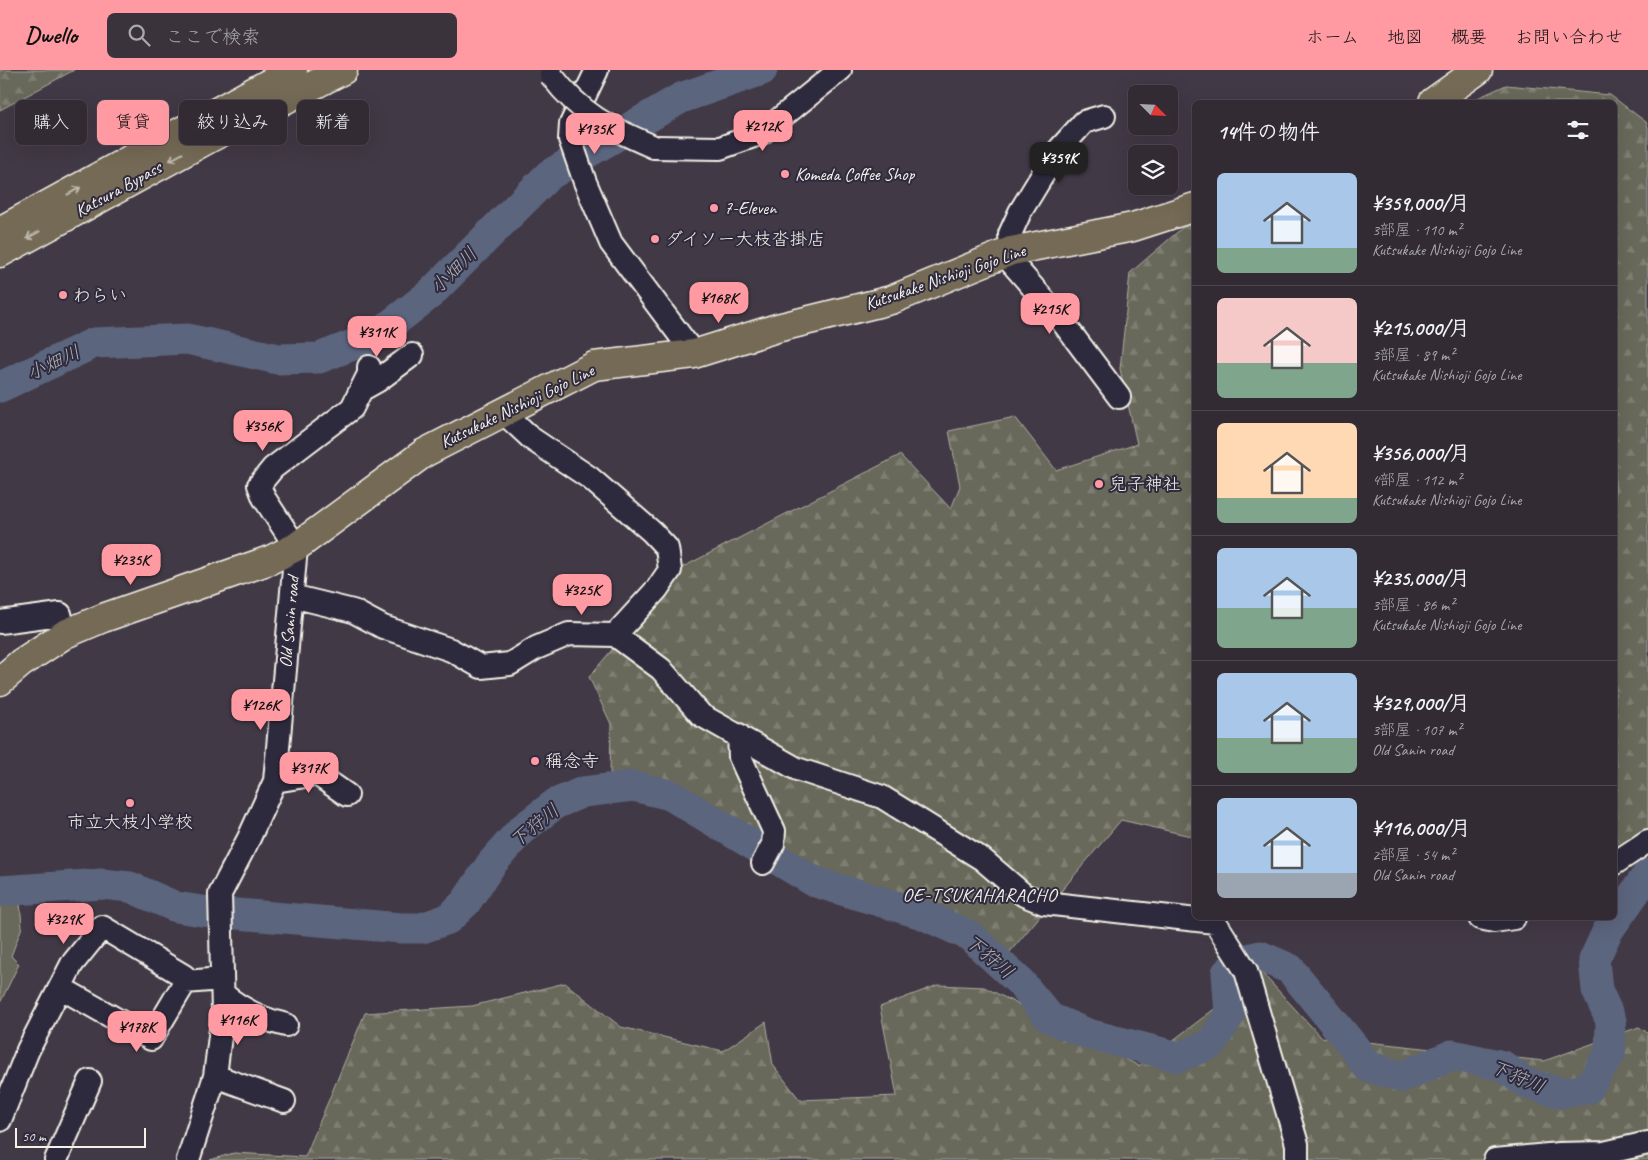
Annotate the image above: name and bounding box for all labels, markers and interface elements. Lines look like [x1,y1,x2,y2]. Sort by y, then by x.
search box [107,13,457,58]
text: Dwello [25,20,77,50]
icon: search [125,21,153,49]
text: ここで検索 [165,25,260,49]
text: ホーム [1306,26,1359,48]
text: 地図 [1387,26,1423,48]
text: 概要 [1451,26,1487,48]
text: お問い合わせ [1515,26,1623,48]
north arrow [1128,85,1178,135]
map controls [1128,85,1178,195]
chip: 購入 [15,100,87,145]
chip: 賃貸 [97,100,169,145]
chip: 絞り込み [179,100,287,145]
chip: 新着 [297,100,369,145]
pin: ¥212K [728,109,798,152]
pin: ¥135K [560,112,630,155]
text: ¥212K [745,116,781,136]
icon: filters [1564,116,1592,144]
text: ¥135K [577,119,613,139]
text: 14件の物件 [1217,119,1320,145]
pin: ¥359K [1024,142,1094,184]
button: layers [1128,145,1178,195]
text: ¥359K [1041,148,1077,168]
one-way arrow [168,152,183,162]
street label: Katsura Bypass [71,155,167,222]
place label: Komeda Coffee Shop [795,163,916,185]
marker: Komeda Coffee Shop [779,168,791,180]
one-way arrow [66,185,80,195]
text: ¥359,000/月 [1372,190,1470,216]
icon: home [1257,193,1317,253]
place label: 7-Eleven [724,197,777,219]
marker: 7-Eleven [708,202,720,214]
text: 3部屋 · 110 m² [1372,220,1462,240]
place label: ダイソー大枝沓掛店 [665,228,825,250]
one-way arrow [26,231,41,240]
marker: ダイソー大枝沓掛店 [649,233,661,245]
street label: Kutsukake Nishioji Gojo Line [862,239,1029,315]
text: Kutsukake Nishioji Gojo Line [1372,240,1522,260]
water label: 小畑川 [425,242,482,299]
pin: ¥168K [684,282,754,324]
place label: わらい [73,284,127,306]
text: ¥168K [700,288,738,308]
marker: わらい [57,289,69,301]
pin: ¥215K [1015,292,1085,335]
text: ¥215K [1032,299,1068,319]
text: ¥215,000/月 [1372,315,1470,341]
pin: ¥311K [342,316,412,358]
icon: home [1257,318,1317,378]
text: ¥311K [359,322,395,342]
water label: 小畑川 [23,340,84,386]
text: 3部屋 · 89 m² [1372,345,1454,365]
street label: Kutsukake Nishioji Gojo Line [437,359,598,453]
text: Kutsukake Nishioji Gojo Line [1372,365,1522,385]
pin: ¥356K [228,410,298,452]
text: ¥356K [244,416,282,436]
text: ¥356,000/月 [1372,440,1470,466]
icon: home [1257,443,1317,503]
text: 4部屋 · 112 m² [1372,470,1462,490]
place label: 兒子神社 [1109,473,1181,495]
marker: 兒子神社 [1093,478,1105,490]
text: Kutsukake Nishioji Gojo Line [1372,490,1522,510]
pin: ¥235K [96,544,166,586]
text: ¥235K [113,550,149,570]
text: ¥235,000/月 [1372,565,1470,591]
icon: home [1257,568,1317,628]
street label: Old Sanin road [274,572,304,669]
pin: ¥325K [547,574,617,616]
text: ¥325K [564,580,600,600]
text: 3部屋 · 86 m² [1372,595,1454,615]
text: Kutsukake Nishioji Gojo Line [1372,615,1522,635]
pin: ¥126K [226,688,296,731]
text: ¥329,000/月 [1372,690,1470,716]
icon: home [1257,693,1317,753]
text: ¥126K [242,695,280,715]
text: 3部屋 · 107 m² [1372,720,1462,740]
text: Old Sanin road [1372,740,1454,760]
place label: 稱念寺 [545,750,599,772]
pin: ¥317K [274,752,344,794]
marker: 稱念寺 [529,755,541,767]
text: ¥317K [291,758,327,778]
marker: 市立大枝小学校 [124,797,136,809]
water label: 下狩川 [505,799,564,853]
place label: 市立大枝小学校 [67,811,193,833]
text: ¥116,000/月 [1372,815,1471,841]
icon: home [1257,818,1317,878]
text: 2部屋 · 54 m² [1372,845,1454,865]
text: Old Sanin road [1372,865,1454,885]
district label: OE-TSUKAHARACHO [903,883,1059,907]
pin: ¥329K [29,902,99,945]
text: ¥329K [46,909,82,929]
water label: 下狩川 [960,929,1019,984]
pin: ¥116K [203,1004,273,1046]
pin: ¥178K [102,1010,172,1053]
text: ¥116K [219,1010,257,1030]
text: ¥178K [119,1017,155,1037]
water label: 下狩川 [1487,1055,1549,1099]
scale bar [15,1125,146,1148]
text: 50 m [22,1128,46,1145]

